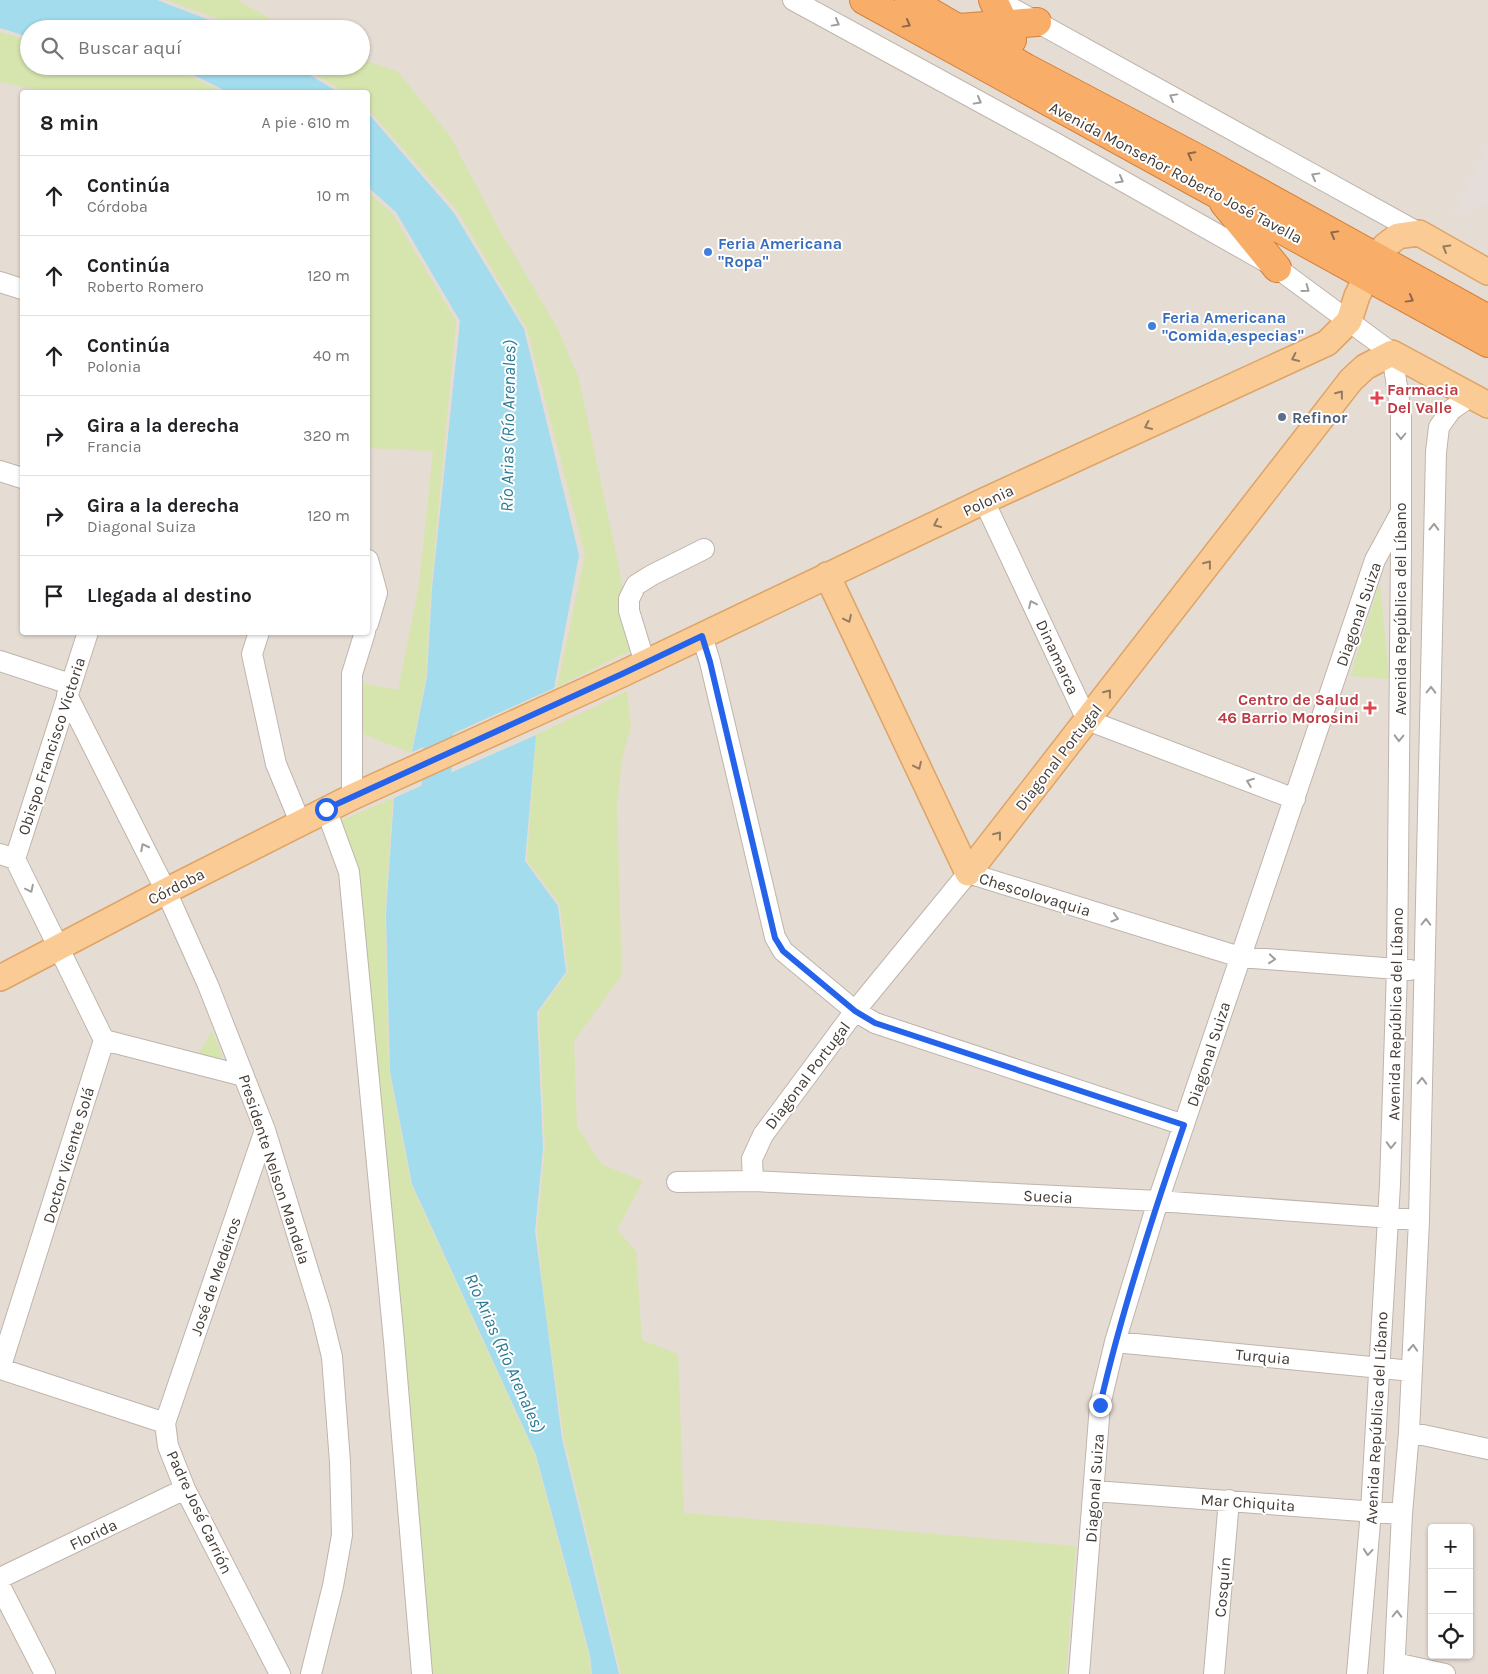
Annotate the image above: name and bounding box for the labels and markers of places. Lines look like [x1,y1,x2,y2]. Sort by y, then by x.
place label: Feria Americana "Ropa" [718,234,842,271]
marker: Feria Americana "Ropa" [702,246,714,258]
place label: Feria Americana "Comida,especias" [1162,308,1304,345]
marker: Feria Americana "Comida,especias" [1146,320,1158,332]
place label: Farmacia Del Valle [1387,380,1459,417]
marker: Farmacia Del Valle [1371,392,1383,404]
place label: Refinor [1292,408,1348,427]
marker: Refinor [1276,411,1288,423]
place label: Centro de Salud 46 Barrio Morosini [1218,690,1359,727]
marker: Centro de Salud 46 Barrio Morosini [1363,701,1377,715]

